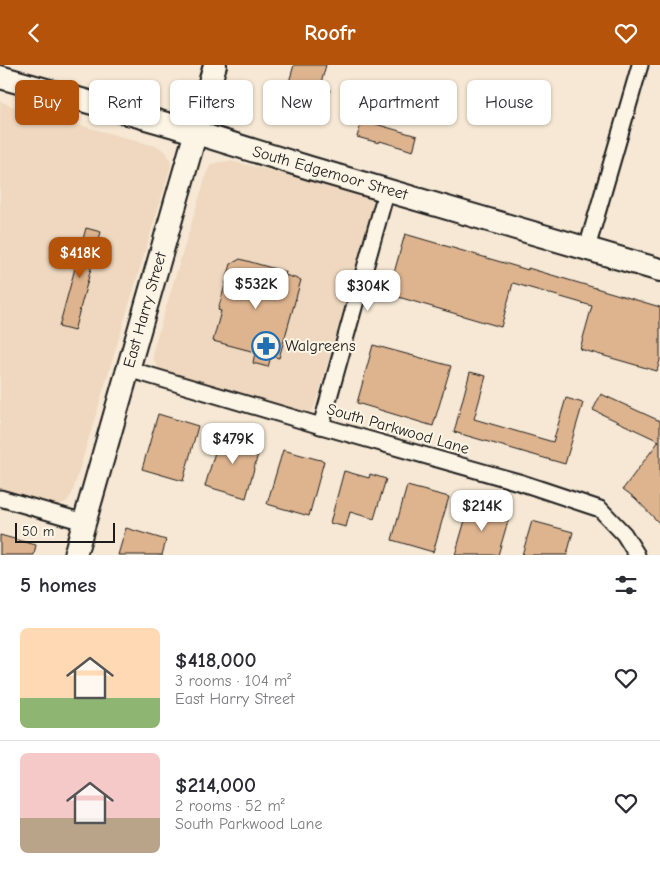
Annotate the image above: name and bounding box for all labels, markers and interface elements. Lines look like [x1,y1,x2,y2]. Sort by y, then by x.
icon: back [20,19,48,47]
icon: heart [612,19,640,47]
text: Roofr [304,20,356,46]
chip: Buy [15,80,79,125]
chip: Rent [89,80,160,125]
chip: Filters [170,80,253,125]
chip: New [263,80,330,125]
chip: Apartment [340,80,457,125]
chip: House [467,80,551,125]
street label: South Edgemoor Street [250,142,410,204]
pin: $418K [45,237,115,279]
text: $418K [60,244,100,262]
street label: East Harry Street [120,250,170,370]
pin: $532K [221,267,291,310]
pin: $304K [333,269,403,312]
text: $532K [235,275,278,293]
text: $304K [346,277,390,295]
pharmacy icon: Walgreens [251,331,281,361]
place label: Walgreens [285,337,356,355]
street label: South Parkwood Lane [325,400,471,458]
pin: $479K [198,423,268,465]
text: $479K [212,430,254,448]
pin: $214K [447,489,517,532]
text: $214K [462,497,502,515]
scale bar [15,520,115,543]
text: 50 m [22,523,54,540]
icon: filters [612,571,640,599]
text: 5 homes [20,573,97,597]
icon: home [60,648,120,708]
text: $418,000 [175,648,257,672]
icon: heart [612,664,640,692]
text: 3 rooms · 104 m² [175,672,291,690]
text: East Harry Street [175,690,295,708]
icon: home [60,773,120,833]
text: $214,000 [175,773,256,797]
icon: heart [612,789,640,817]
text: 2 rooms · 52 m² [175,797,285,815]
text: South Parkwood Lane [175,815,323,833]

